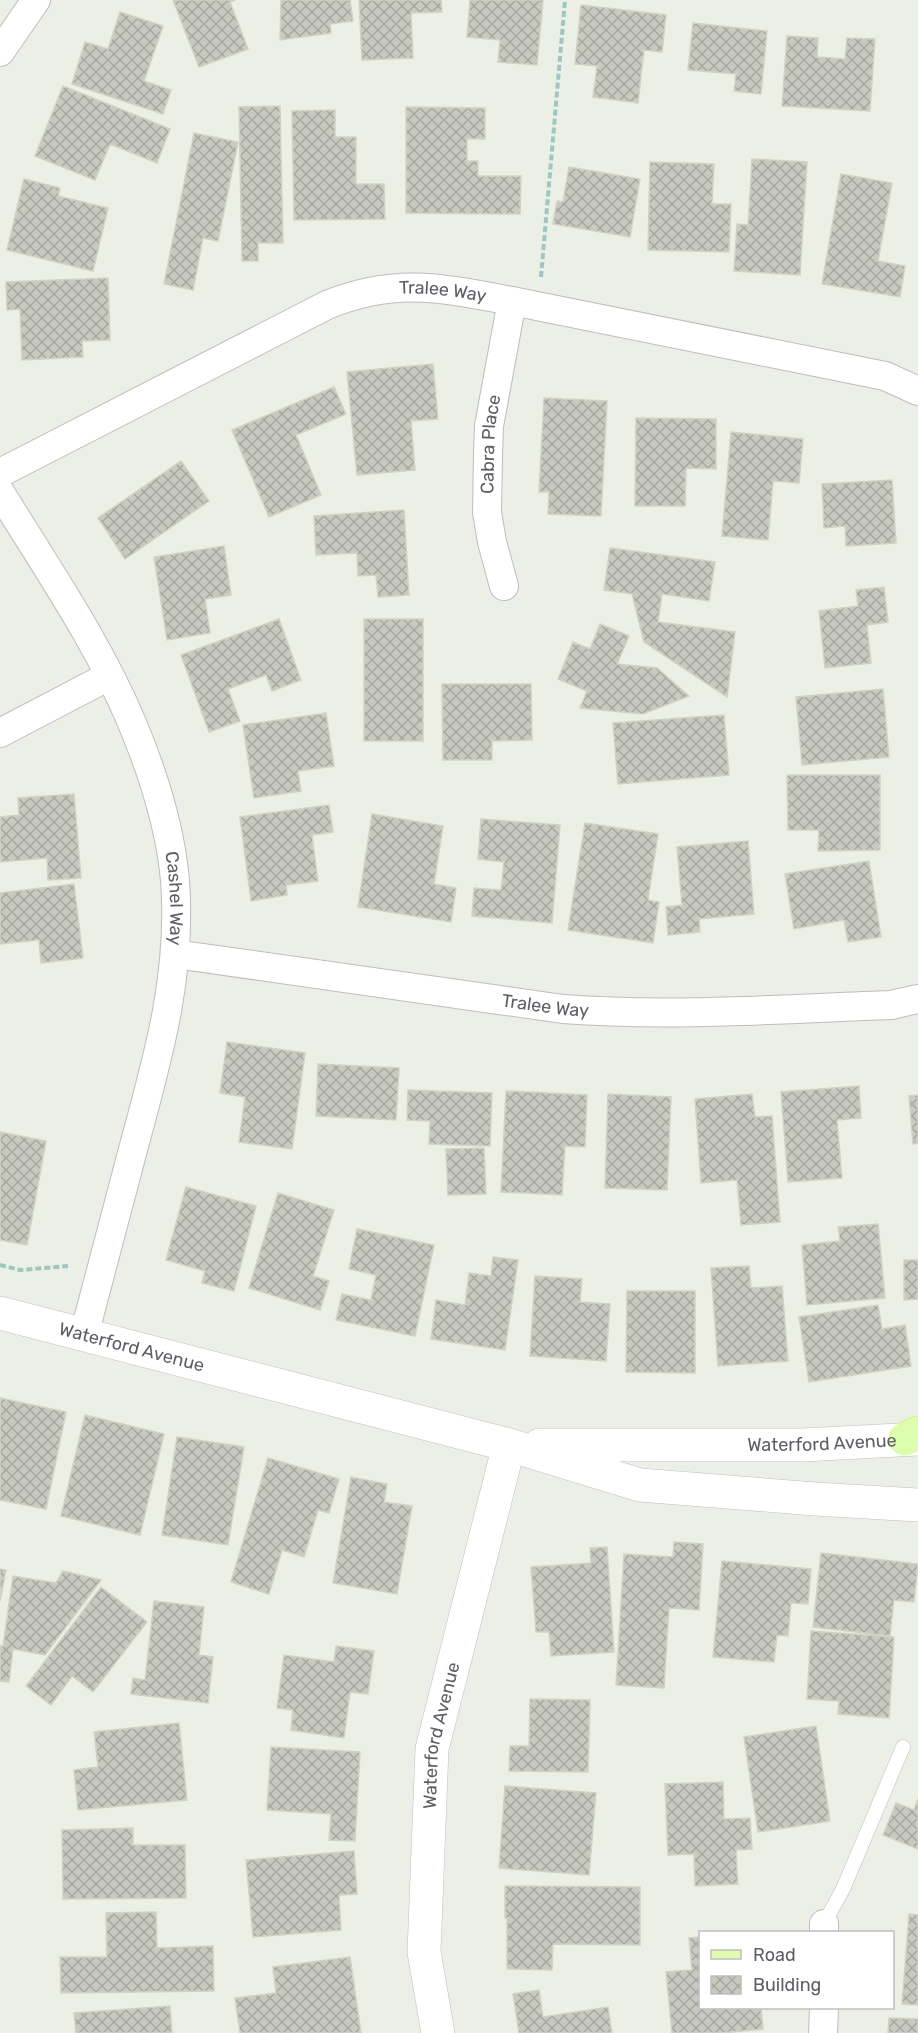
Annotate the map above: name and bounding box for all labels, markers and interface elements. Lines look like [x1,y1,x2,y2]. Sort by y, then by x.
street label: Tralee Way [399,276,488,307]
street label: Cabra Place [476,393,506,494]
street label: Cashel Way [160,850,187,946]
street label: Tralee Way [500,989,590,1022]
street label: Waterford Avenue [57,1318,207,1377]
street label: Waterford Avenue [747,1429,897,1456]
street label: Waterford Avenue [419,1660,465,1809]
legend [699,1931,894,2009]
text: Road [753,1944,796,1966]
text: Building [753,1974,821,1996]

